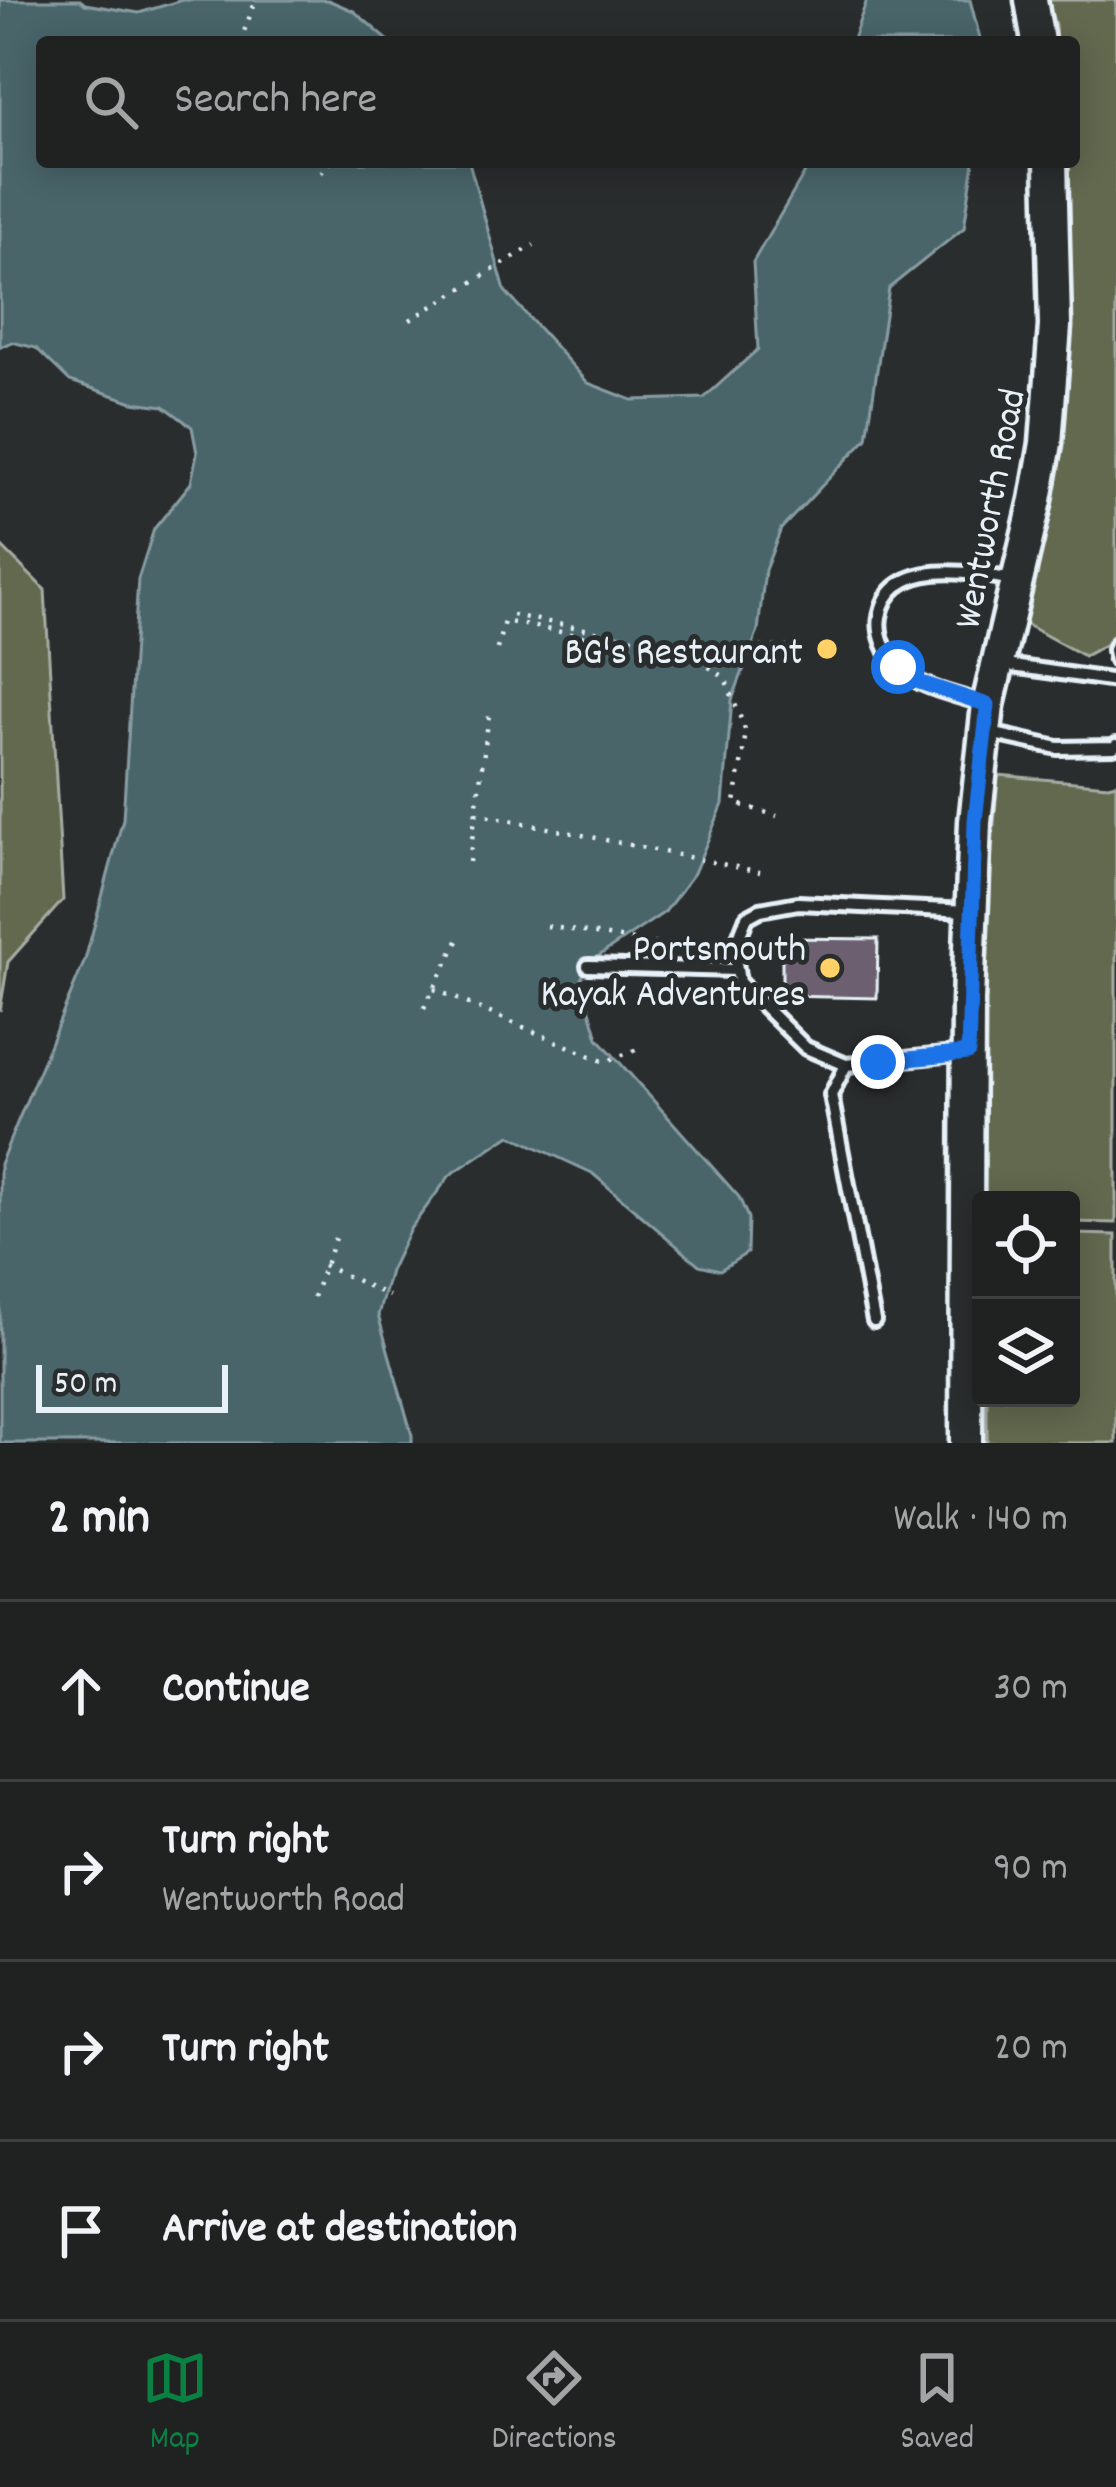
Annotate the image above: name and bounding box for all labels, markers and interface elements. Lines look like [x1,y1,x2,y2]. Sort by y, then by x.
search box [36,36,1080,168]
icon: search [78,69,144,135]
text: Search here [174,70,377,134]
street label: Wentworth Road [943,385,1044,634]
place label: BG's Restaurant [565,628,803,683]
marker: BG's Restaurant [814,636,840,662]
route start [871,640,925,694]
place label: Portsmouth Kayak Adventures [540,925,806,1025]
marker: Portsmouth Kayak Adventures [817,955,843,981]
route end [851,1035,905,1089]
map controls [972,1191,1080,1407]
button: locate [972,1191,1080,1299]
button: layers [972,1299,1080,1407]
scale bar [36,1359,228,1412]
text: 50 m [54,1362,118,1409]
text: 2 min [48,1485,150,1557]
text: Walk · 140 m [894,1494,1068,1549]
icon: ahead [48,1658,114,1724]
text: Continue [162,1659,310,1723]
text: 30 m [994,1663,1068,1718]
text: Turn right [162,1811,329,1875]
icon: right [48,1838,114,1904]
text: 90 m [993,1843,1068,1898]
text: Wentworth Road [162,1875,405,1930]
icon: right [48,2018,114,2084]
text: Turn right [162,2019,329,2083]
text: 20 m [994,2023,1068,2078]
icon: arrive [48,2198,114,2264]
text: Arrive at destination [162,2199,517,2263]
tab: Map [142,2345,208,2464]
tab: Directions [492,2345,617,2464]
tab: Saved [900,2345,974,2464]

